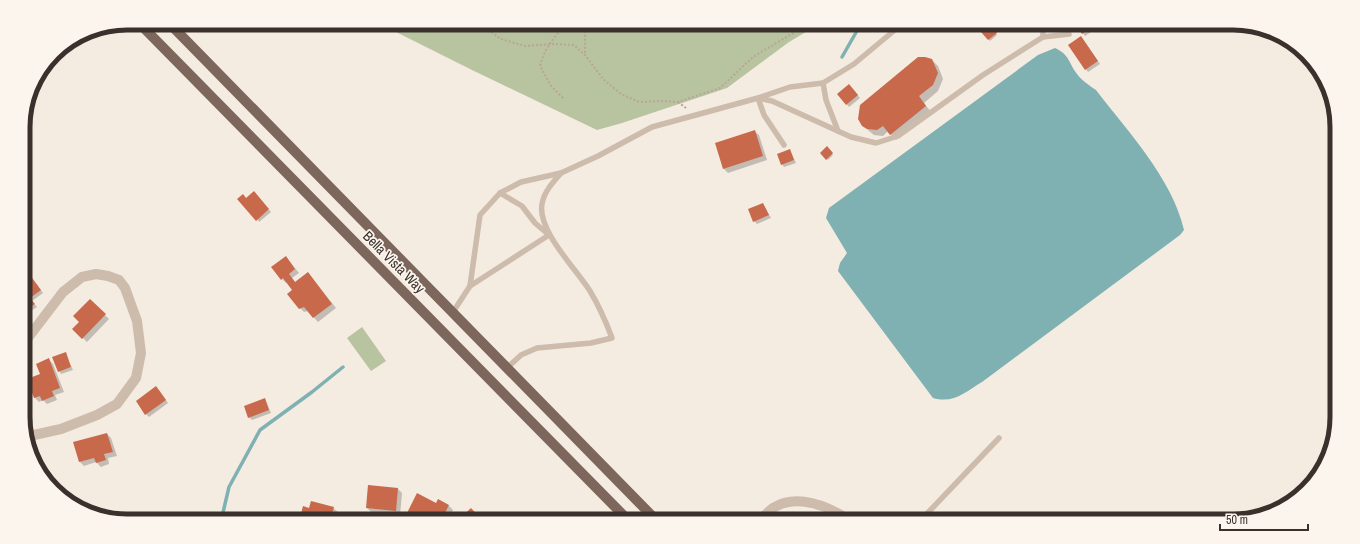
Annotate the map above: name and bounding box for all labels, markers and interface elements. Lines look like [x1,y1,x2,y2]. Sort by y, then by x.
street label: Bella Vista Way [359,227,429,297]
scale bar [1220,506,1308,532]
text: 50 m [1226,512,1248,528]

